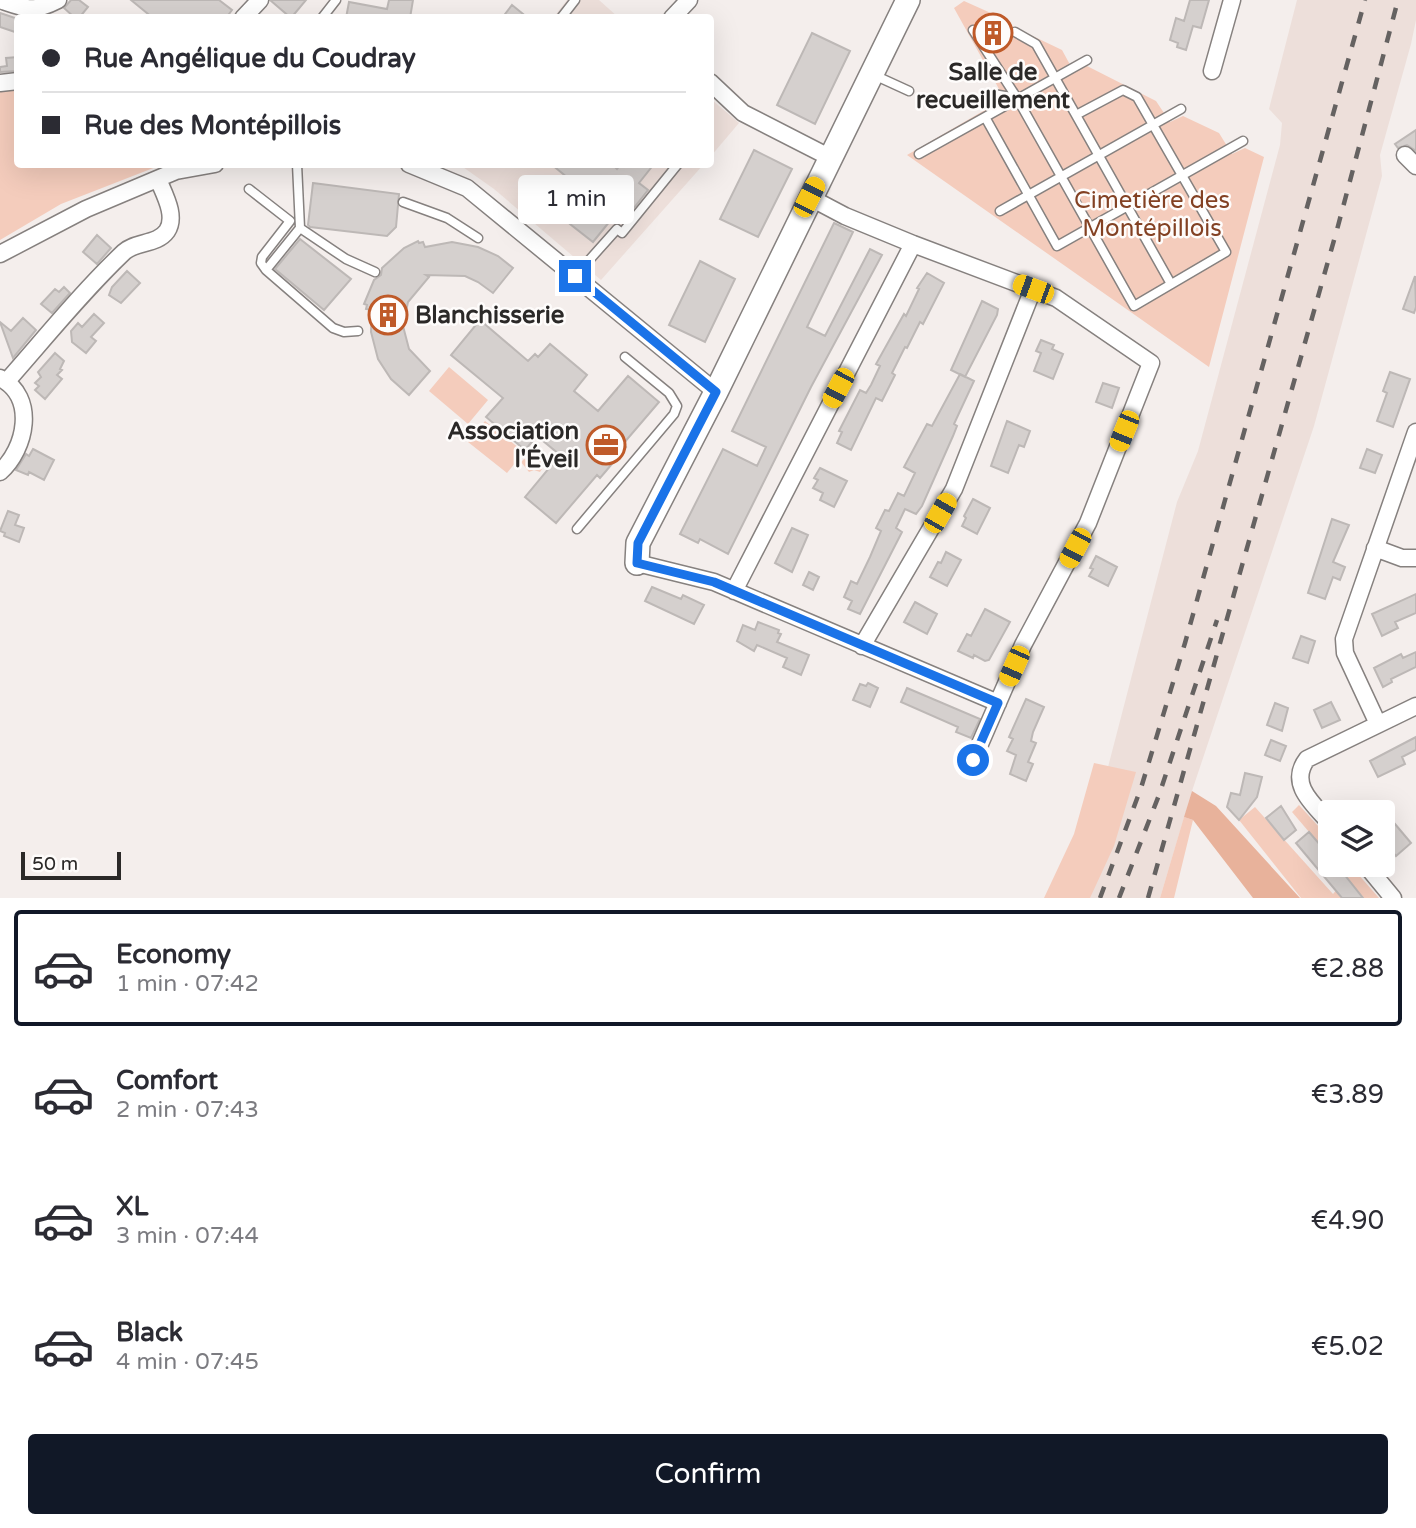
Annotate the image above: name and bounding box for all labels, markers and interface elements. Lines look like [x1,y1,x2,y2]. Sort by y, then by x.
building icon: Salle de recueillement [972,12,1014,54]
text: Rue Angélique du Coudray [84,43,416,74]
place label: Salle de recueillement [916,58,1071,115]
text: Rue des Montépillois [84,110,341,141]
callout: 1 min [517,174,633,224]
car [791,174,828,220]
text: 1 min [545,185,607,213]
park label: Cimetière des Montépillois [1074,186,1230,243]
route end [559,260,591,292]
car [1010,272,1057,306]
building icon: Blanchisserie [367,294,409,336]
place label: Blanchisserie [415,301,565,330]
car [819,365,858,411]
car [1107,408,1142,454]
place label: Association l'Éveil [447,417,579,474]
office icon: Association l'Éveil [585,424,627,466]
car [921,490,960,536]
car [1056,525,1095,571]
car [996,643,1033,689]
route start [957,744,989,776]
map controls [1318,800,1395,877]
button: layers [1318,800,1395,877]
scale bar [21,849,121,881]
text: 50 m [32,853,78,875]
icon: car [32,937,95,1000]
text: Economy [116,939,231,970]
text: €2.88 [1311,953,1384,984]
text: 1 min · 07:42 [116,970,259,998]
icon: car [32,1063,95,1126]
text: Comfort [116,1065,218,1096]
text: €3.89 [1311,1079,1384,1110]
text: 2 min · 07:43 [116,1096,259,1124]
icon: car [32,1189,95,1252]
text: XL [116,1191,148,1222]
text: €4.90 [1311,1205,1384,1236]
text: 3 min · 07:44 [116,1222,259,1250]
icon: car [32,1315,95,1378]
text: Black [116,1317,183,1348]
text: €5.02 [1311,1331,1384,1362]
text: 4 min · 07:45 [116,1348,259,1376]
button: Confirm [28,1434,1388,1514]

